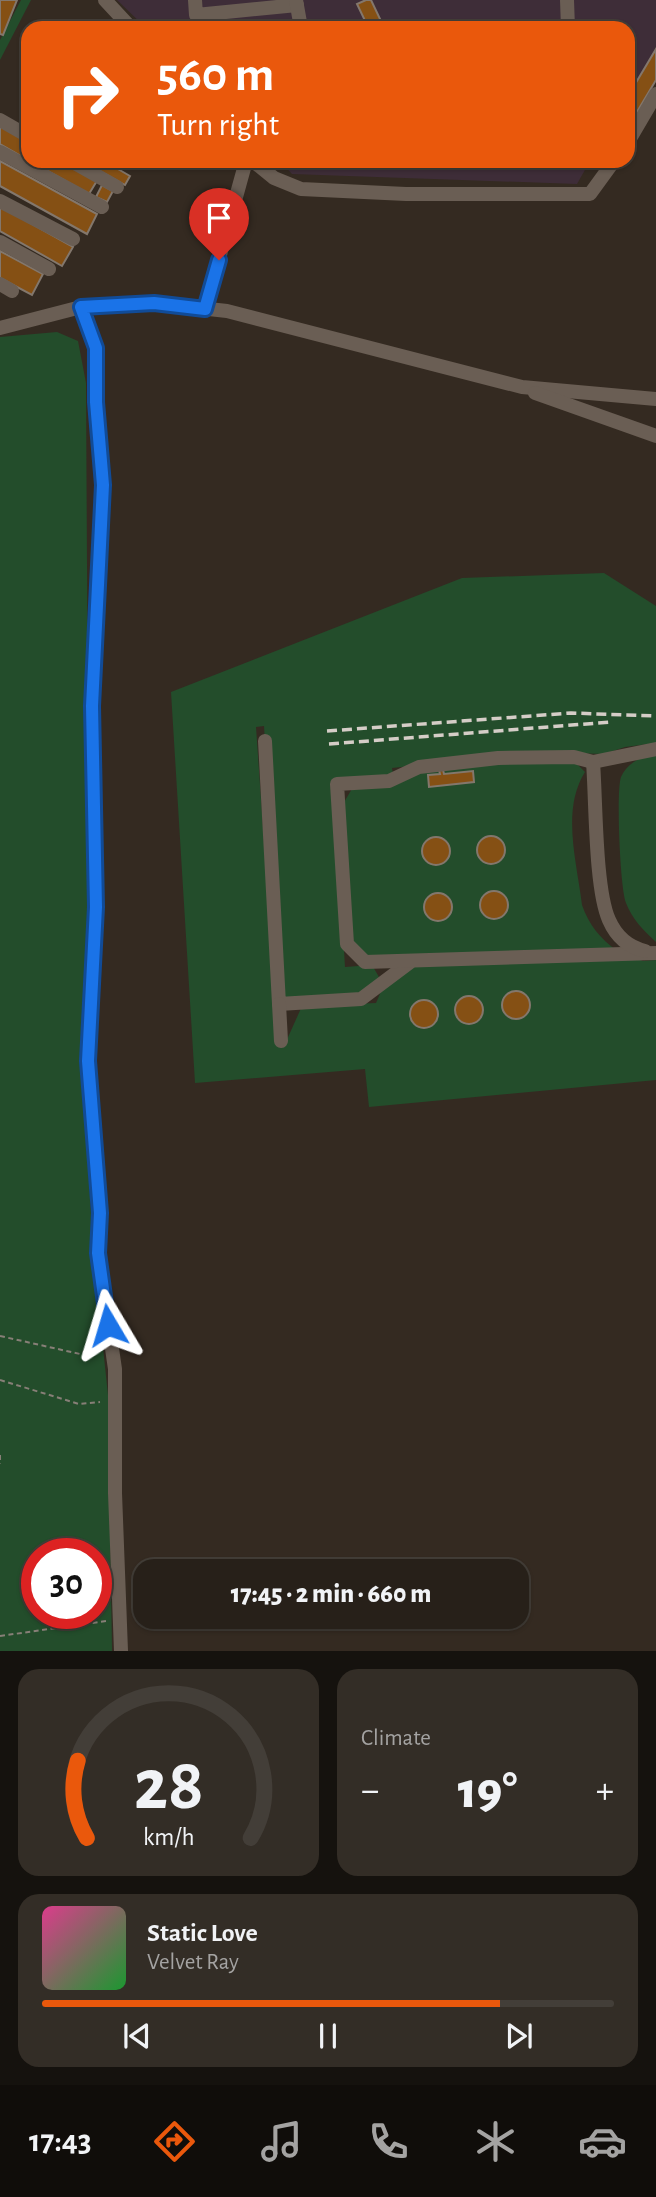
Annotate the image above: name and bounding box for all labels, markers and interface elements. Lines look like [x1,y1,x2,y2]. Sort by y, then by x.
icon: right [42,49,133,140]
text: 560 m [157,51,274,100]
text: Turn right [157,109,279,141]
pin [189,188,249,260]
icon: arrive [200,199,238,237]
position arrow [71,1288,145,1362]
speed limit sign: 30 [21,1538,112,1629]
text: 17:45 · 2 min · 660 m [231,1581,431,1607]
text: Climate [361,1727,431,1750]
text: 28 [133,1751,204,1824]
text: 19° [458,1765,517,1817]
text: − [361,1772,379,1810]
text: + [596,1772,614,1810]
text: km/h [143,1825,194,1850]
text: Static Love [147,1920,258,1946]
text: Velvet Ray [147,1951,239,1974]
icon: previous [118,2017,156,2055]
icon: pause [309,2017,347,2055]
icon: next [500,2017,538,2055]
icon: directions [150,2117,199,2166]
icon: music [257,2117,306,2166]
icon: phone [364,2117,413,2166]
icon: climate [471,2117,520,2166]
icon: car [578,2117,627,2166]
text: 17:43 [29,2125,92,2157]

